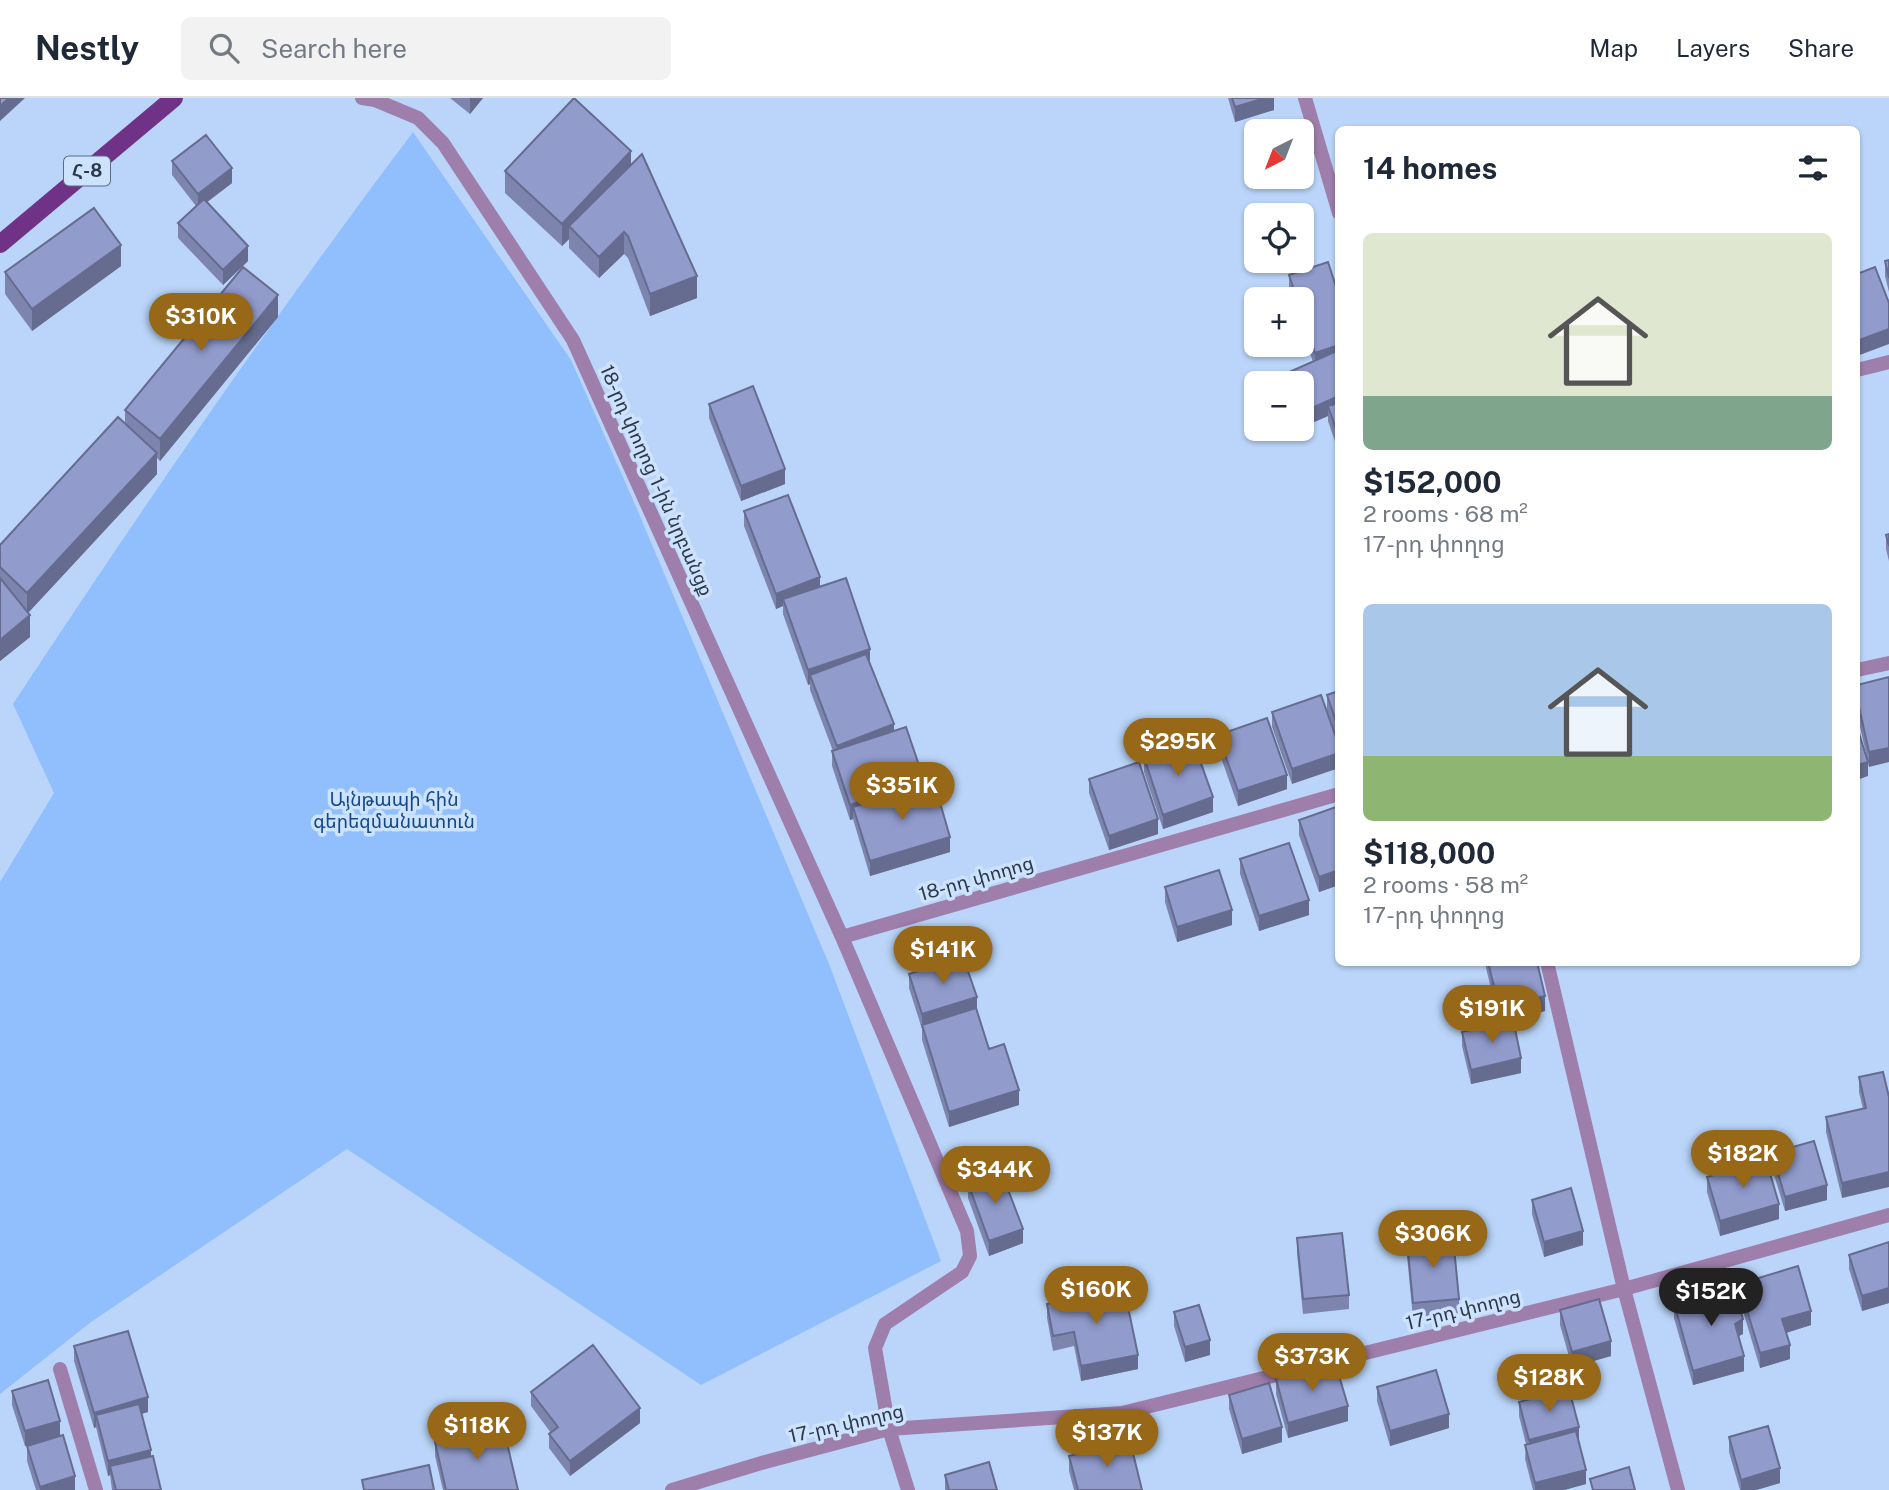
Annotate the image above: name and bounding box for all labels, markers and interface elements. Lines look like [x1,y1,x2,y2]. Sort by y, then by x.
search box [181,17,671,80]
text: Nestly [35,29,139,67]
icon: search [205,29,243,67]
text: Search here [261,33,407,64]
text: Map [1589,34,1638,62]
text: Layers [1676,34,1750,62]
text: Share [1788,34,1854,62]
north arrow [1244,119,1314,189]
map controls [1244,119,1314,441]
icon: filters [1794,149,1832,187]
text: 14 homes [1363,150,1497,186]
road number: Հ-8 [64,156,110,186]
button: locate [1244,203,1314,273]
icon: home [1535,278,1661,404]
button: + [1244,287,1314,357]
pin: $310K [152,294,250,353]
text: $310K [165,302,237,329]
street label: 18-րդ փողոց 1-ին նրբանցք [595,361,718,599]
button: − [1244,371,1314,441]
text: $152,000 [1363,464,1502,500]
text: 2 rooms · 68 m² [1363,500,1528,527]
text: 17-րդ փողոց [1363,530,1505,557]
icon: home [1535,649,1661,775]
pin: $295K [1129,718,1227,778]
text: $295K [1139,727,1217,754]
pin: $351K [853,762,951,822]
text: $351K [866,771,938,798]
park label: Այնթապի հին գերեզմանատուն [313,788,475,833]
text: $118,000 [1363,835,1495,871]
street label: 18-րդ փողոց [916,851,1036,906]
text: 2 rooms · 58 m² [1363,871,1528,898]
text: 17-րդ փողոց [1363,901,1505,928]
pin: $141K [894,926,992,986]
text: $141K [910,935,976,962]
pin: $191K [1443,986,1541,1045]
text: $191K [1459,994,1526,1021]
pin: $182K [1694,1130,1792,1190]
text: $182K [1707,1139,1779,1166]
pin: $344K [946,1146,1044,1206]
text: $344K [956,1155,1034,1182]
pin: $306K [1384,1210,1482,1270]
text: $306K [1394,1219,1472,1246]
pin: $160K [1047,1266,1145,1326]
pin: $152K [1662,1268,1760,1328]
text: $160K [1060,1275,1132,1302]
text: $152K [1675,1277,1747,1304]
street label: 17-րդ փողոց [1404,1284,1523,1335]
pin: $373K [1263,1334,1361,1393]
text: $373K [1274,1342,1350,1369]
pin: $128K [1500,1354,1598,1414]
text: $128K [1513,1363,1585,1390]
street label: 17-րդ փողոց [786,1399,906,1448]
pin: $118K [428,1402,526,1462]
pin: $137K [1058,1410,1156,1469]
text: $118K [443,1411,511,1438]
text: $137K [1071,1418,1143,1445]

